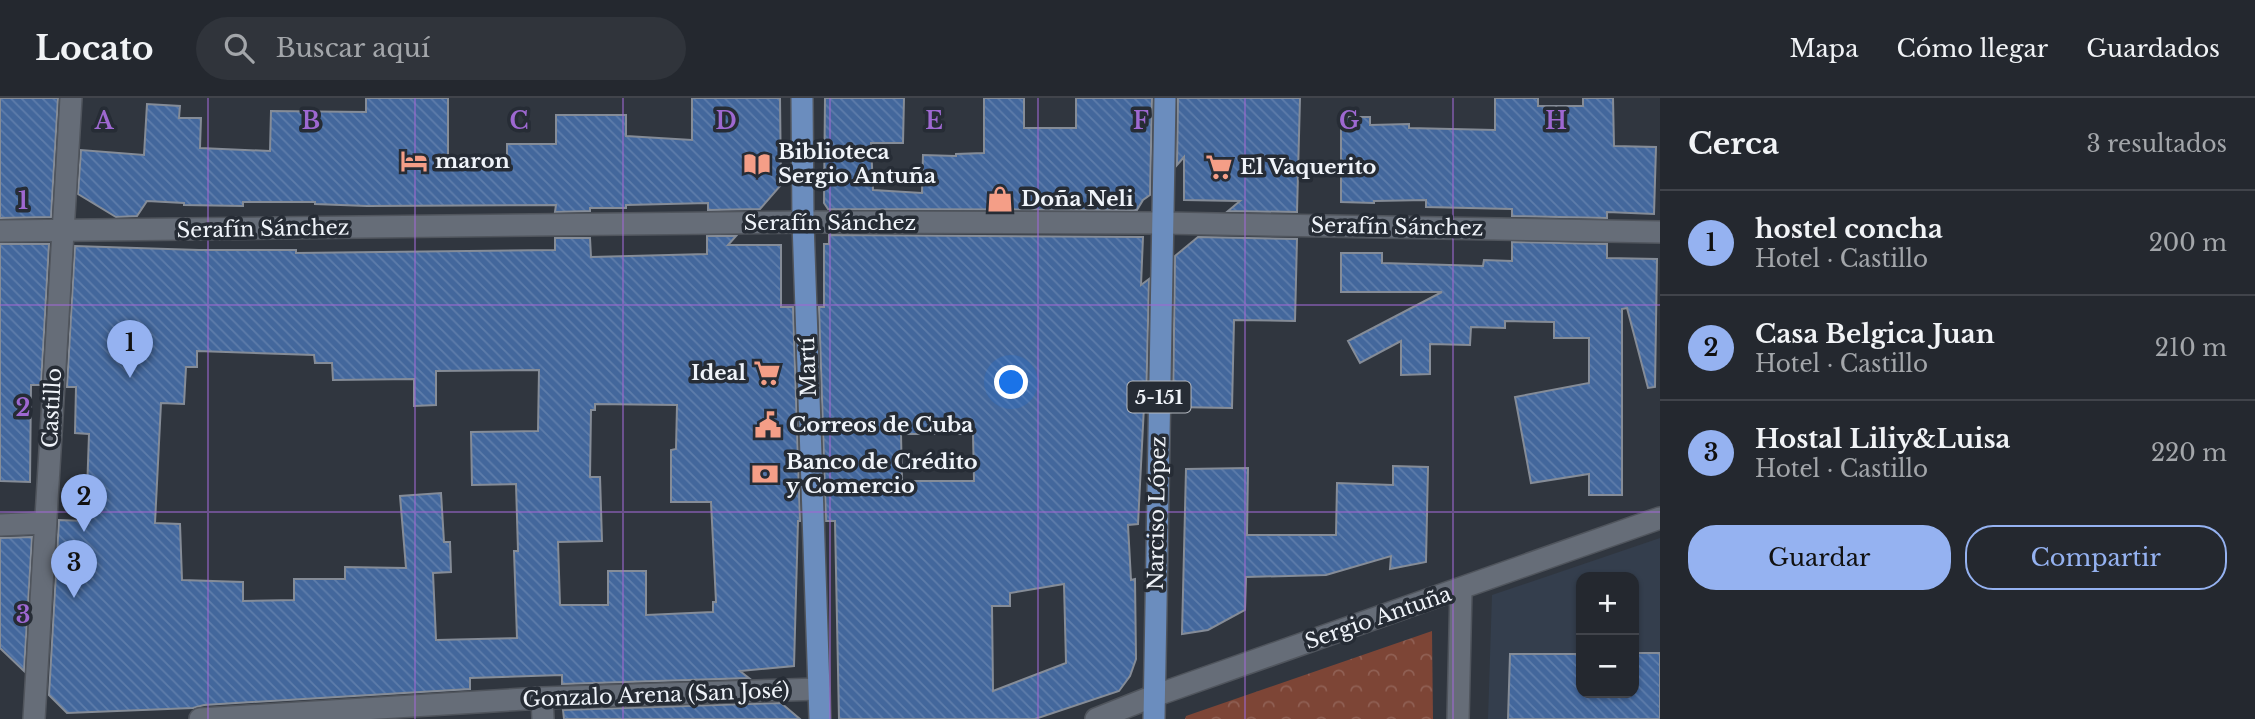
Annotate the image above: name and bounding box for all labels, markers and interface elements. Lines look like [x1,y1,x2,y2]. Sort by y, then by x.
search box [196,17,686,80]
text: Locato [35,28,154,69]
icon: search [220,29,258,67]
text: Buscar aquí [276,32,430,64]
text: Mapa [1789,34,1858,63]
text: Cómo llegar [1896,34,2048,63]
text: Guardados [2086,34,2220,63]
text: A [94,107,115,135]
text: B [302,107,320,135]
text: C [510,107,528,135]
text: D [715,107,737,135]
text: E [925,107,943,135]
text: F [1133,107,1149,135]
text: G [1339,107,1359,135]
text: H [1545,107,1567,135]
text: Cerca [1688,125,1779,162]
text: 3 resultados [2087,130,2227,158]
place label: Biblioteca Sergio Antuña [778,139,936,189]
hotel icon: maron [399,146,429,176]
place label: maron [435,148,510,174]
library icon: Biblioteca Sergio Antuña [742,149,772,179]
supermarket icon: El Vaquerito [1204,152,1234,182]
place label: El Vaquerito [1240,154,1377,180]
shop icon: Doña Neli [985,184,1015,214]
place label: Doña Neli [1021,186,1134,212]
text: 1 [18,187,28,215]
street label: Serafín Sánchez [744,210,916,236]
street label: Serafín Sánchez [1310,212,1484,242]
text: hostel concha [1755,213,1943,245]
street label: Serafín Sánchez [176,214,350,244]
text: 1 [1706,229,1716,257]
text: 200 m [2149,229,2227,257]
text: Hotel · Castillo [1755,245,1928,273]
text: Casa Belgica Juan [1755,318,1995,350]
pin: 1 [107,320,153,378]
text: 2 [1704,334,1718,362]
text: 210 m [2155,334,2227,362]
street label: Martí [794,336,822,397]
text: Hotel · Castillo [1755,350,1928,378]
supermarket icon: Ideal [752,358,782,388]
place label: Ideal [691,360,747,386]
your location [994,365,1028,399]
street label: Castillo [37,367,67,449]
road number: 5-151 [1128,382,1190,412]
text: 2 [16,394,30,422]
public building icon: Correos de Cuba [753,410,783,440]
place label: Correos de Cuba [789,412,973,438]
text: Hostal Liliy&Luisa [1755,423,2011,455]
street label: Narciso López [1143,436,1171,590]
text: 3 [1704,439,1718,467]
text: 220 m [2151,439,2227,467]
place label: Banco de Crédito y Comercio [786,449,978,499]
text: Hotel · Castillo [1755,455,1928,483]
bank icon: Banco de Crédito y Comercio [750,459,780,489]
pin: 2 [61,474,107,532]
button: Guardar [1688,525,1951,590]
button: Compartir [1965,525,2227,590]
pin: 3 [51,540,97,598]
map controls [1576,572,1639,698]
button: + [1576,572,1639,635]
street label: Sergio Antuña [1301,581,1455,655]
text: 3 [16,601,30,629]
button: − [1576,635,1639,698]
street label: Gonzalo Arena (San José) [522,677,790,713]

